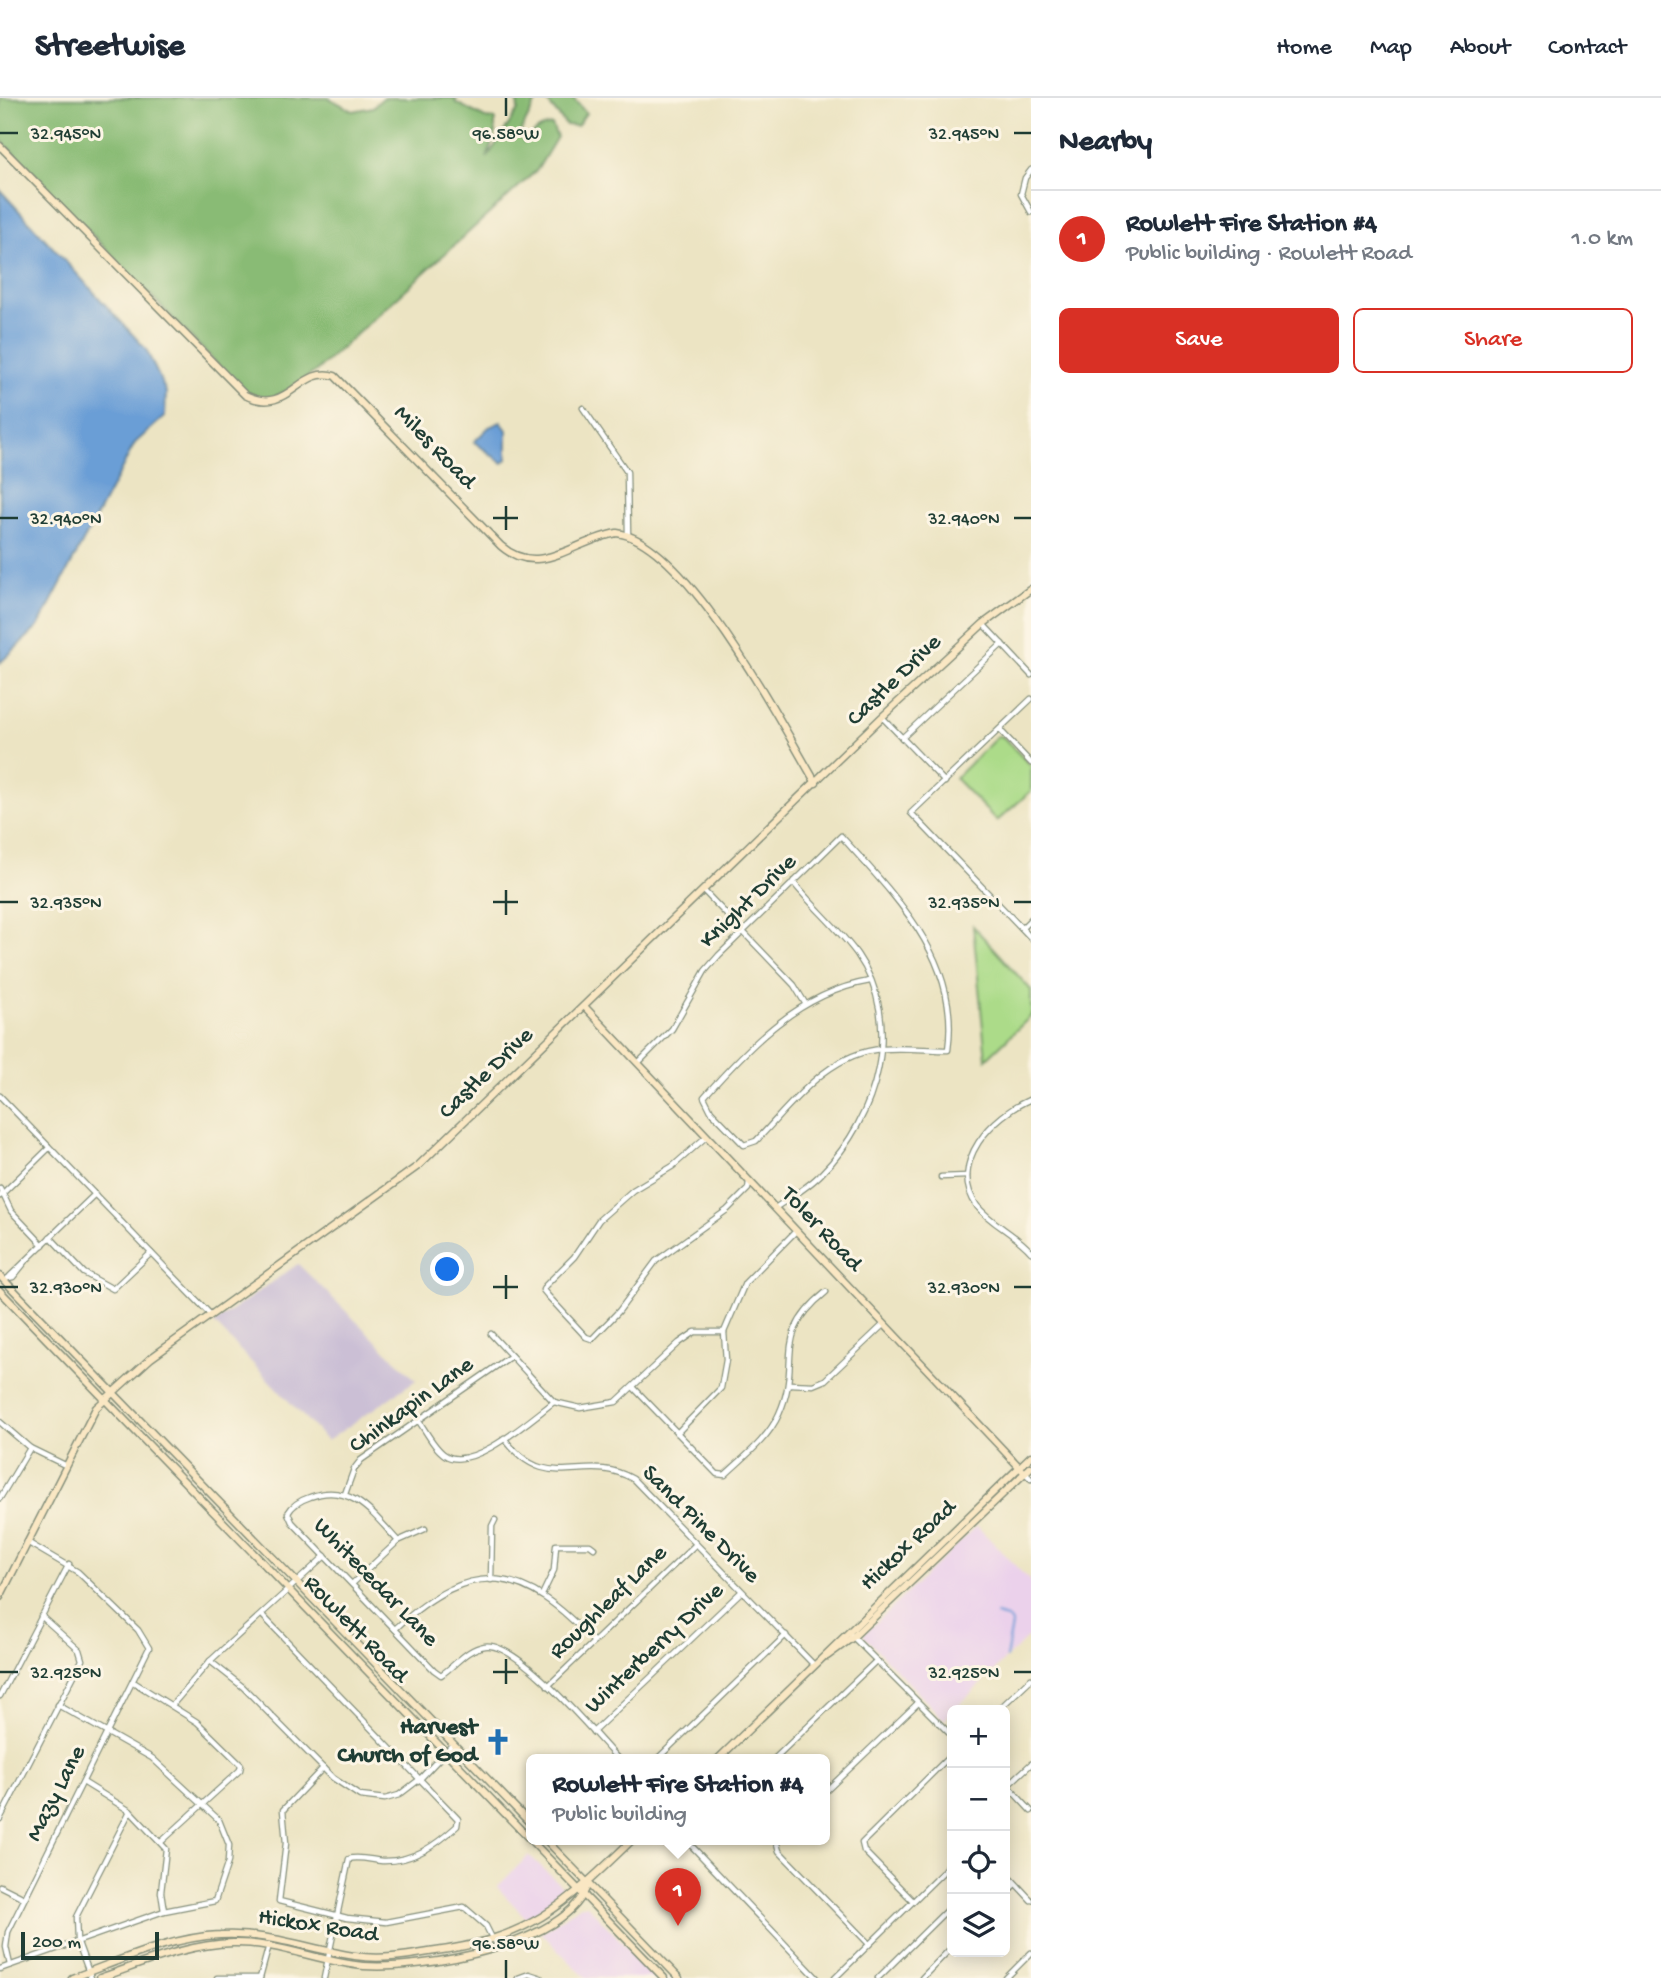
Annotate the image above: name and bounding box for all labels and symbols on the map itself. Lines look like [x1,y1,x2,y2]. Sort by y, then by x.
text: 32.945°N [30,125,101,146]
text: 96.58°W [472,125,539,146]
text: 32.945°N [928,125,999,146]
street label: Miles Road [387,400,483,498]
text: 32.940°N [29,510,102,531]
text: 32.940°N [927,510,1000,531]
street label: Castle Drive [842,628,949,733]
street label: Knight Drive [694,848,804,956]
text: 32.935°N [29,894,102,915]
text: 32.935°N [927,894,1000,915]
street label: Castle Drive [434,1021,541,1126]
street label: Toler Road [773,1180,869,1280]
your location [430,1252,464,1286]
text: 32.930°N [29,1279,102,1300]
text: 32.930°N [927,1279,1000,1300]
street label: Chinkapin Lane [344,1351,480,1461]
street label: Sand Pine Drive [635,1460,766,1591]
street label: Hickox Road [855,1493,965,1598]
street label: Whitecedar Lane [306,1512,444,1654]
street label: Roughleaf Lane [544,1539,674,1666]
street label: Rowlett Road [296,1570,415,1691]
street label: Winterberry Drive [579,1577,731,1721]
text: 32.925°N [30,1664,101,1685]
text: 32.925°N [928,1664,999,1685]
place label: Harvest Church of God [337,1714,480,1771]
church icon: Harvest Church of God [483,1727,513,1757]
street label: Mazy Lane [20,1741,94,1847]
pin: 1 [655,1868,701,1926]
street label: Hickox Road [256,1903,382,1951]
scale bar [21,1929,159,1961]
text: 96.58°W [472,1935,539,1956]

